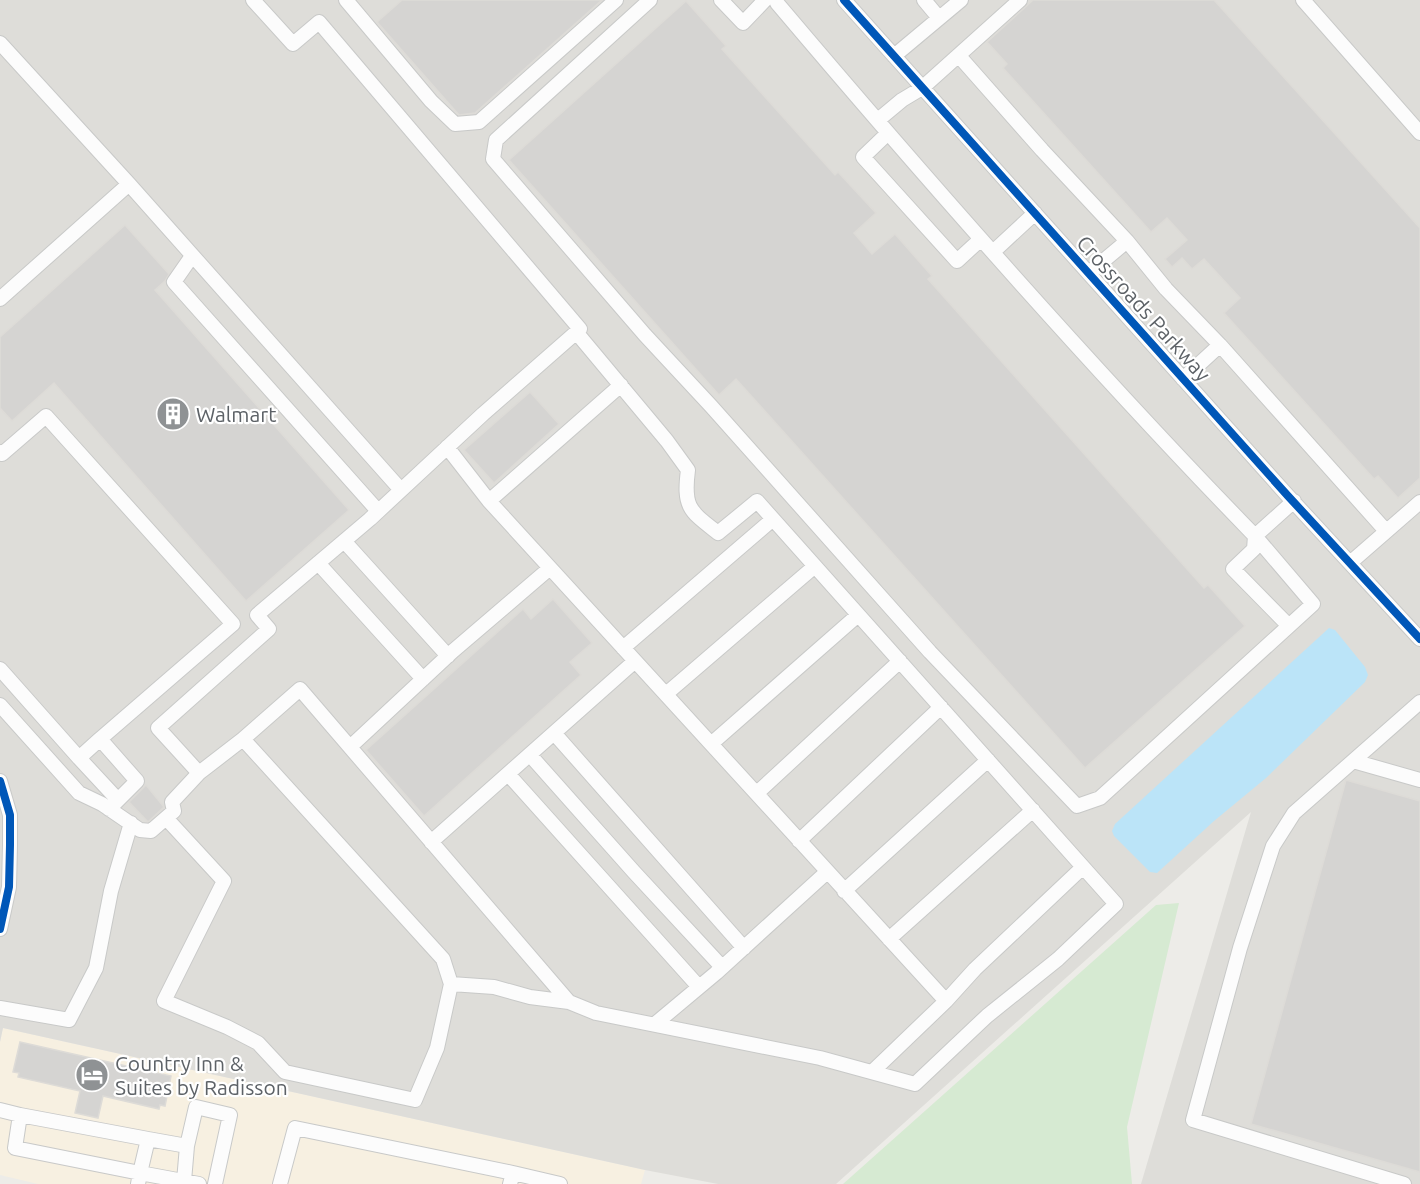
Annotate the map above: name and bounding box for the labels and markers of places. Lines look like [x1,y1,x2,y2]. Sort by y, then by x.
building icon: Walmart [155,396,191,432]
place label: Walmart [196,402,276,426]
place label: Country Inn & Suites by Radisson [115,1051,288,1099]
hotel icon: Country Inn & Suites by Radisson [74,1057,110,1093]

